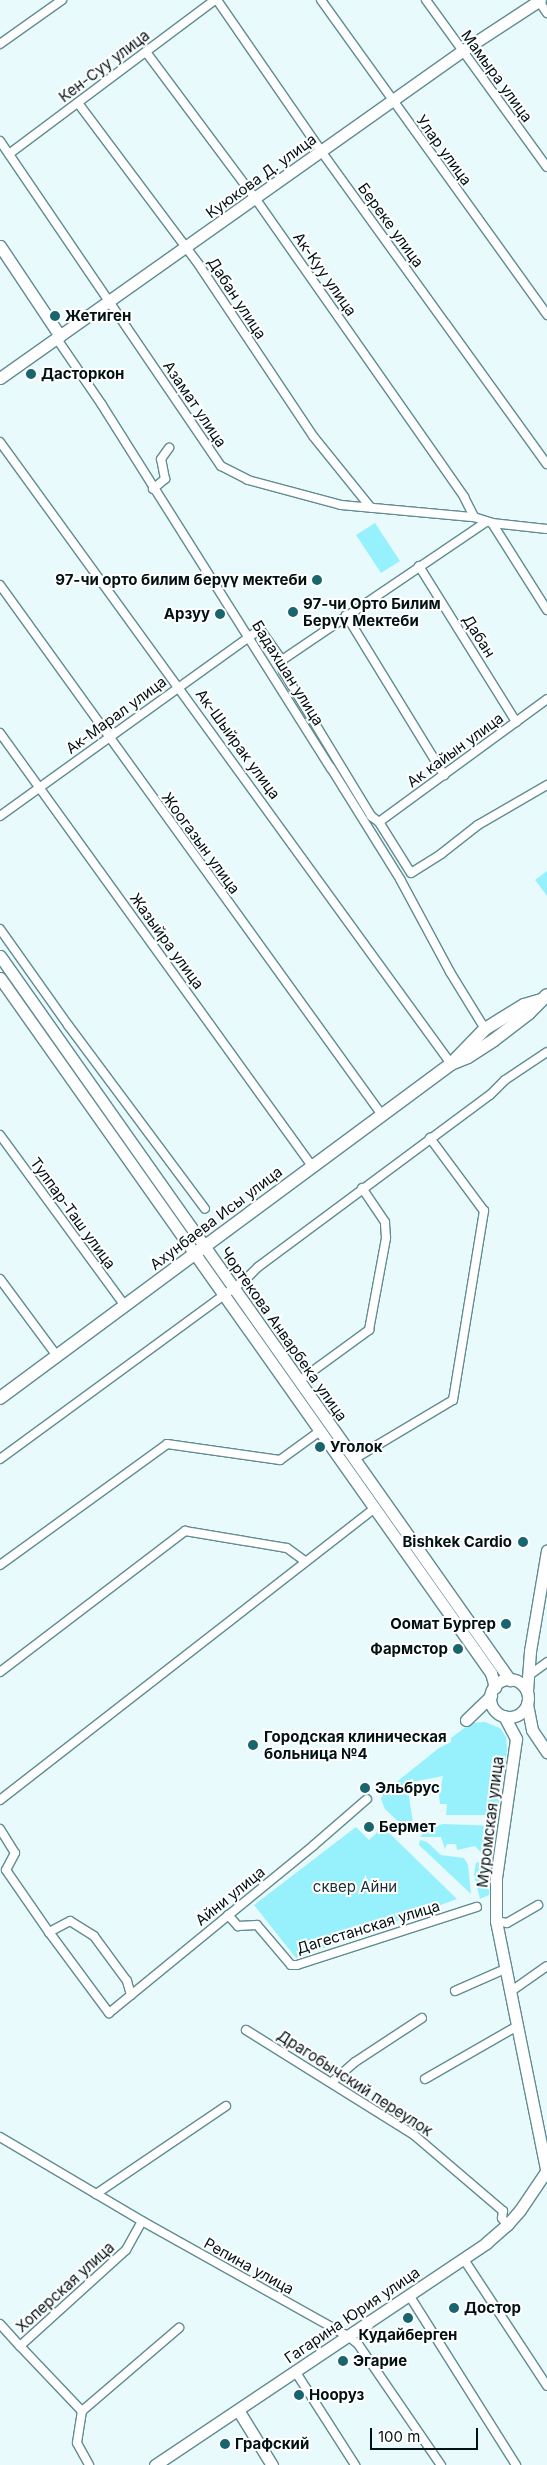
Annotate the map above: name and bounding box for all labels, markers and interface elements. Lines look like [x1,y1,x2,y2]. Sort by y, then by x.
street label: Кен-Суу улица [55,26,153,106]
street label: Мамыра улица [458,27,536,125]
street label: Улар улица [412,111,476,189]
street label: Куюкова Д. улица [202,130,320,222]
street label: Береке улица [354,179,428,271]
street label: Ак-Куу улица [290,229,360,319]
street label: Дабан улица [204,254,270,342]
place label: Жетиген [65,307,131,325]
marker: Жетиген [49,310,61,322]
street label: Азамат улица [160,358,230,450]
place label: Дасторкон [41,365,124,383]
marker: Дасторкон [25,368,37,380]
place label: 97-чи орто билим берүү мектеби [55,571,307,589]
marker: 97-чи орто билим берүү мектеби [311,574,323,586]
place label: 97-чи Орто Билим Берүү Мектеби [303,594,441,629]
place label: Арзуу [164,605,210,623]
marker: 97-чи Орто Билим Берүү Мектеби [287,606,299,618]
marker: Арзуу [214,608,226,620]
street label: Дабан [459,611,499,661]
street label: Бадахшан улица [248,617,328,729]
street label: Ак-Марал улица [62,672,170,758]
street label: Ак-Шыйрак улица [192,685,284,803]
street label: Ак кайын улица [403,709,507,791]
street label: Жоогазын улица [158,789,244,897]
street label: Жазыйра улица [126,890,208,992]
street label: Тулпар-Таш улица [26,1154,120,1272]
street label: Ахунбаева Исы улица [146,1162,286,1274]
street label: Чортекова Анварбека улица [217,1243,351,1425]
place label: Уголок [330,1438,382,1456]
marker: Уголок [314,1441,326,1453]
place label: Bishkek Cardio [402,1533,512,1551]
marker: Bishkek Cardio [516,1535,530,1549]
place label: Оомат Бургер [390,1615,496,1633]
marker: Оомат Бургер [500,1618,512,1630]
place label: Фармстор [370,1640,448,1658]
marker: Фармстор [452,1643,464,1655]
place label: Городская клиническая больница №4 [264,1727,447,1762]
marker: Городская клиническая больница №4 [246,1738,260,1752]
street label: Муромская улица [473,1755,507,1889]
place label: Эльбрус [375,1779,440,1797]
marker: Эльбрус [359,1782,371,1794]
place label: Бермет [379,1818,436,1836]
marker: Бермет [363,1821,375,1833]
street label: Айни улица [192,1863,268,1929]
park label: сквер Айни [313,1878,397,1896]
street label: Дагестанская улица [294,1897,442,1957]
street label: Драгобычский переулок [274,2026,436,2140]
street label: Репина улица [201,2234,297,2298]
street label: Хоперская улица [12,2238,118,2336]
street label: Гагарина Юрия улица [281,2263,423,2367]
place label: Достор [464,2299,521,2317]
marker: Достор [448,2302,460,2314]
marker: Кудайберген [402,2312,414,2324]
place label: Кудайберген [359,2326,457,2344]
place label: Эгарие [353,2352,407,2370]
marker: Эгарие [337,2355,349,2367]
place label: Нооруз [309,2386,364,2404]
marker: Нооруз [293,2389,305,2401]
scale bar [372,2418,480,2450]
text: 100 m [378,2427,420,2446]
place label: Графский [235,2435,309,2453]
marker: Графский [219,2438,231,2450]

